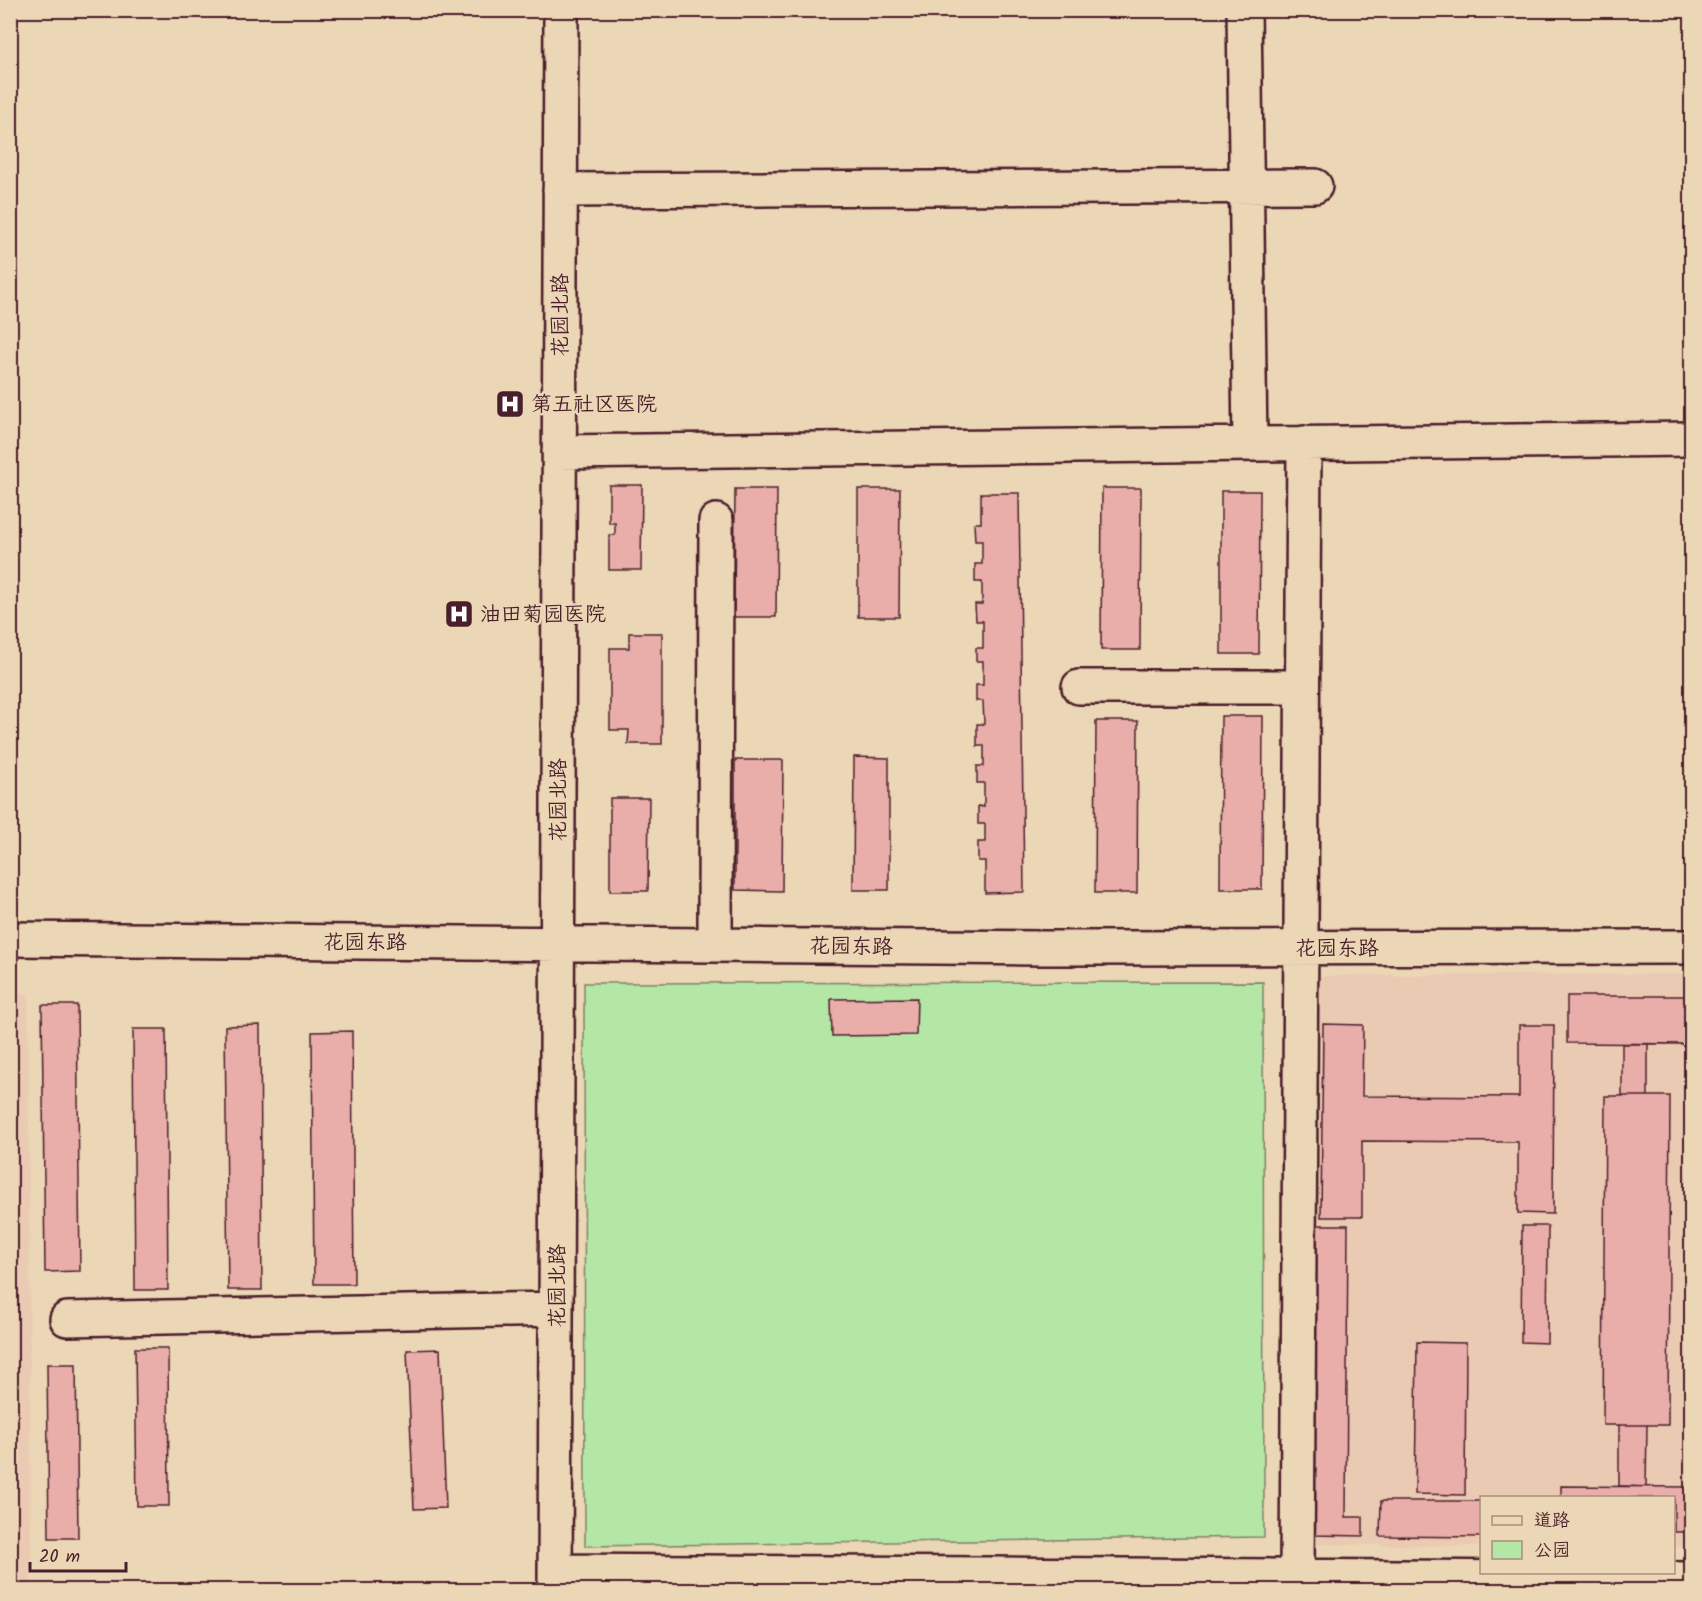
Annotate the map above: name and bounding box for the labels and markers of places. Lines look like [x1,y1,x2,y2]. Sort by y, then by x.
hospital icon: 第五社区医院 [494,388,526,420]
place label: 第五社区医院 [531,389,657,422]
hospital icon: 油田菊园医院 [443,598,475,630]
place label: 油田菊园医院 [480,599,606,632]

